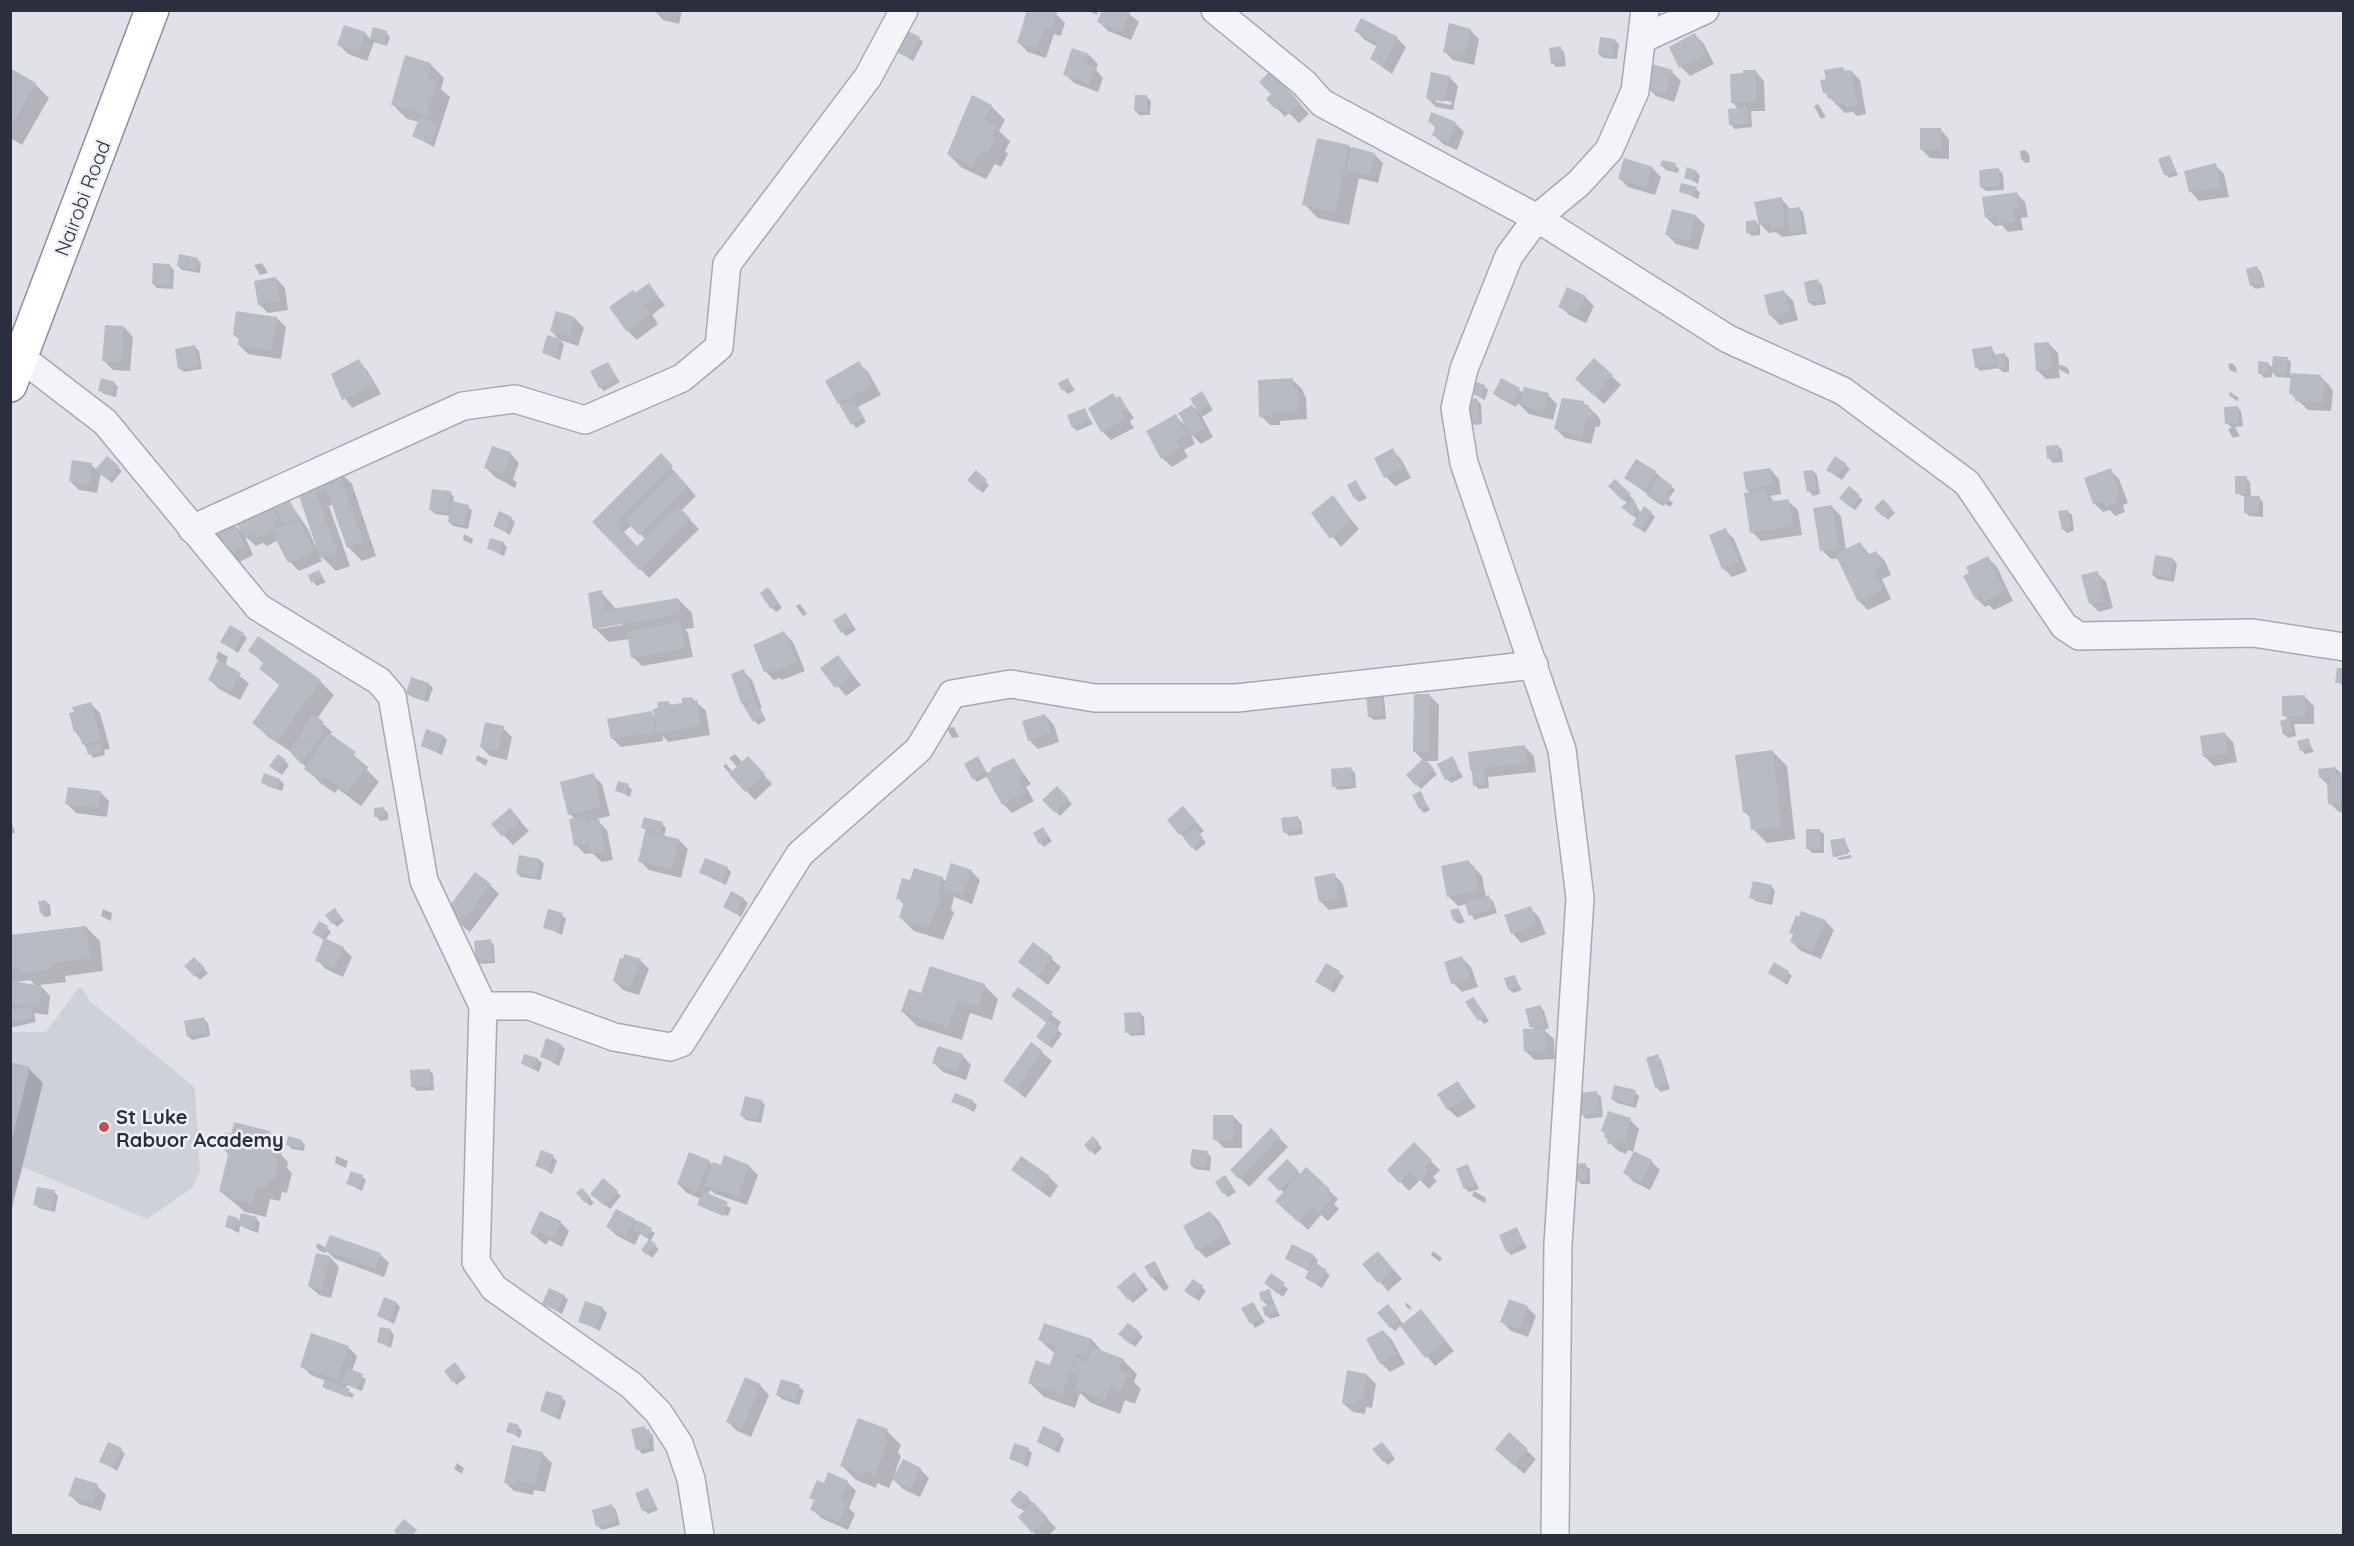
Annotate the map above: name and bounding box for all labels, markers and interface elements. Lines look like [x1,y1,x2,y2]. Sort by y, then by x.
street label: Nairobi Road [49,137,115,259]
place label: St Luke Rabuor Academy [116,1104,284,1152]
marker: St Luke Rabuor Academy [97,1120,111,1134]

